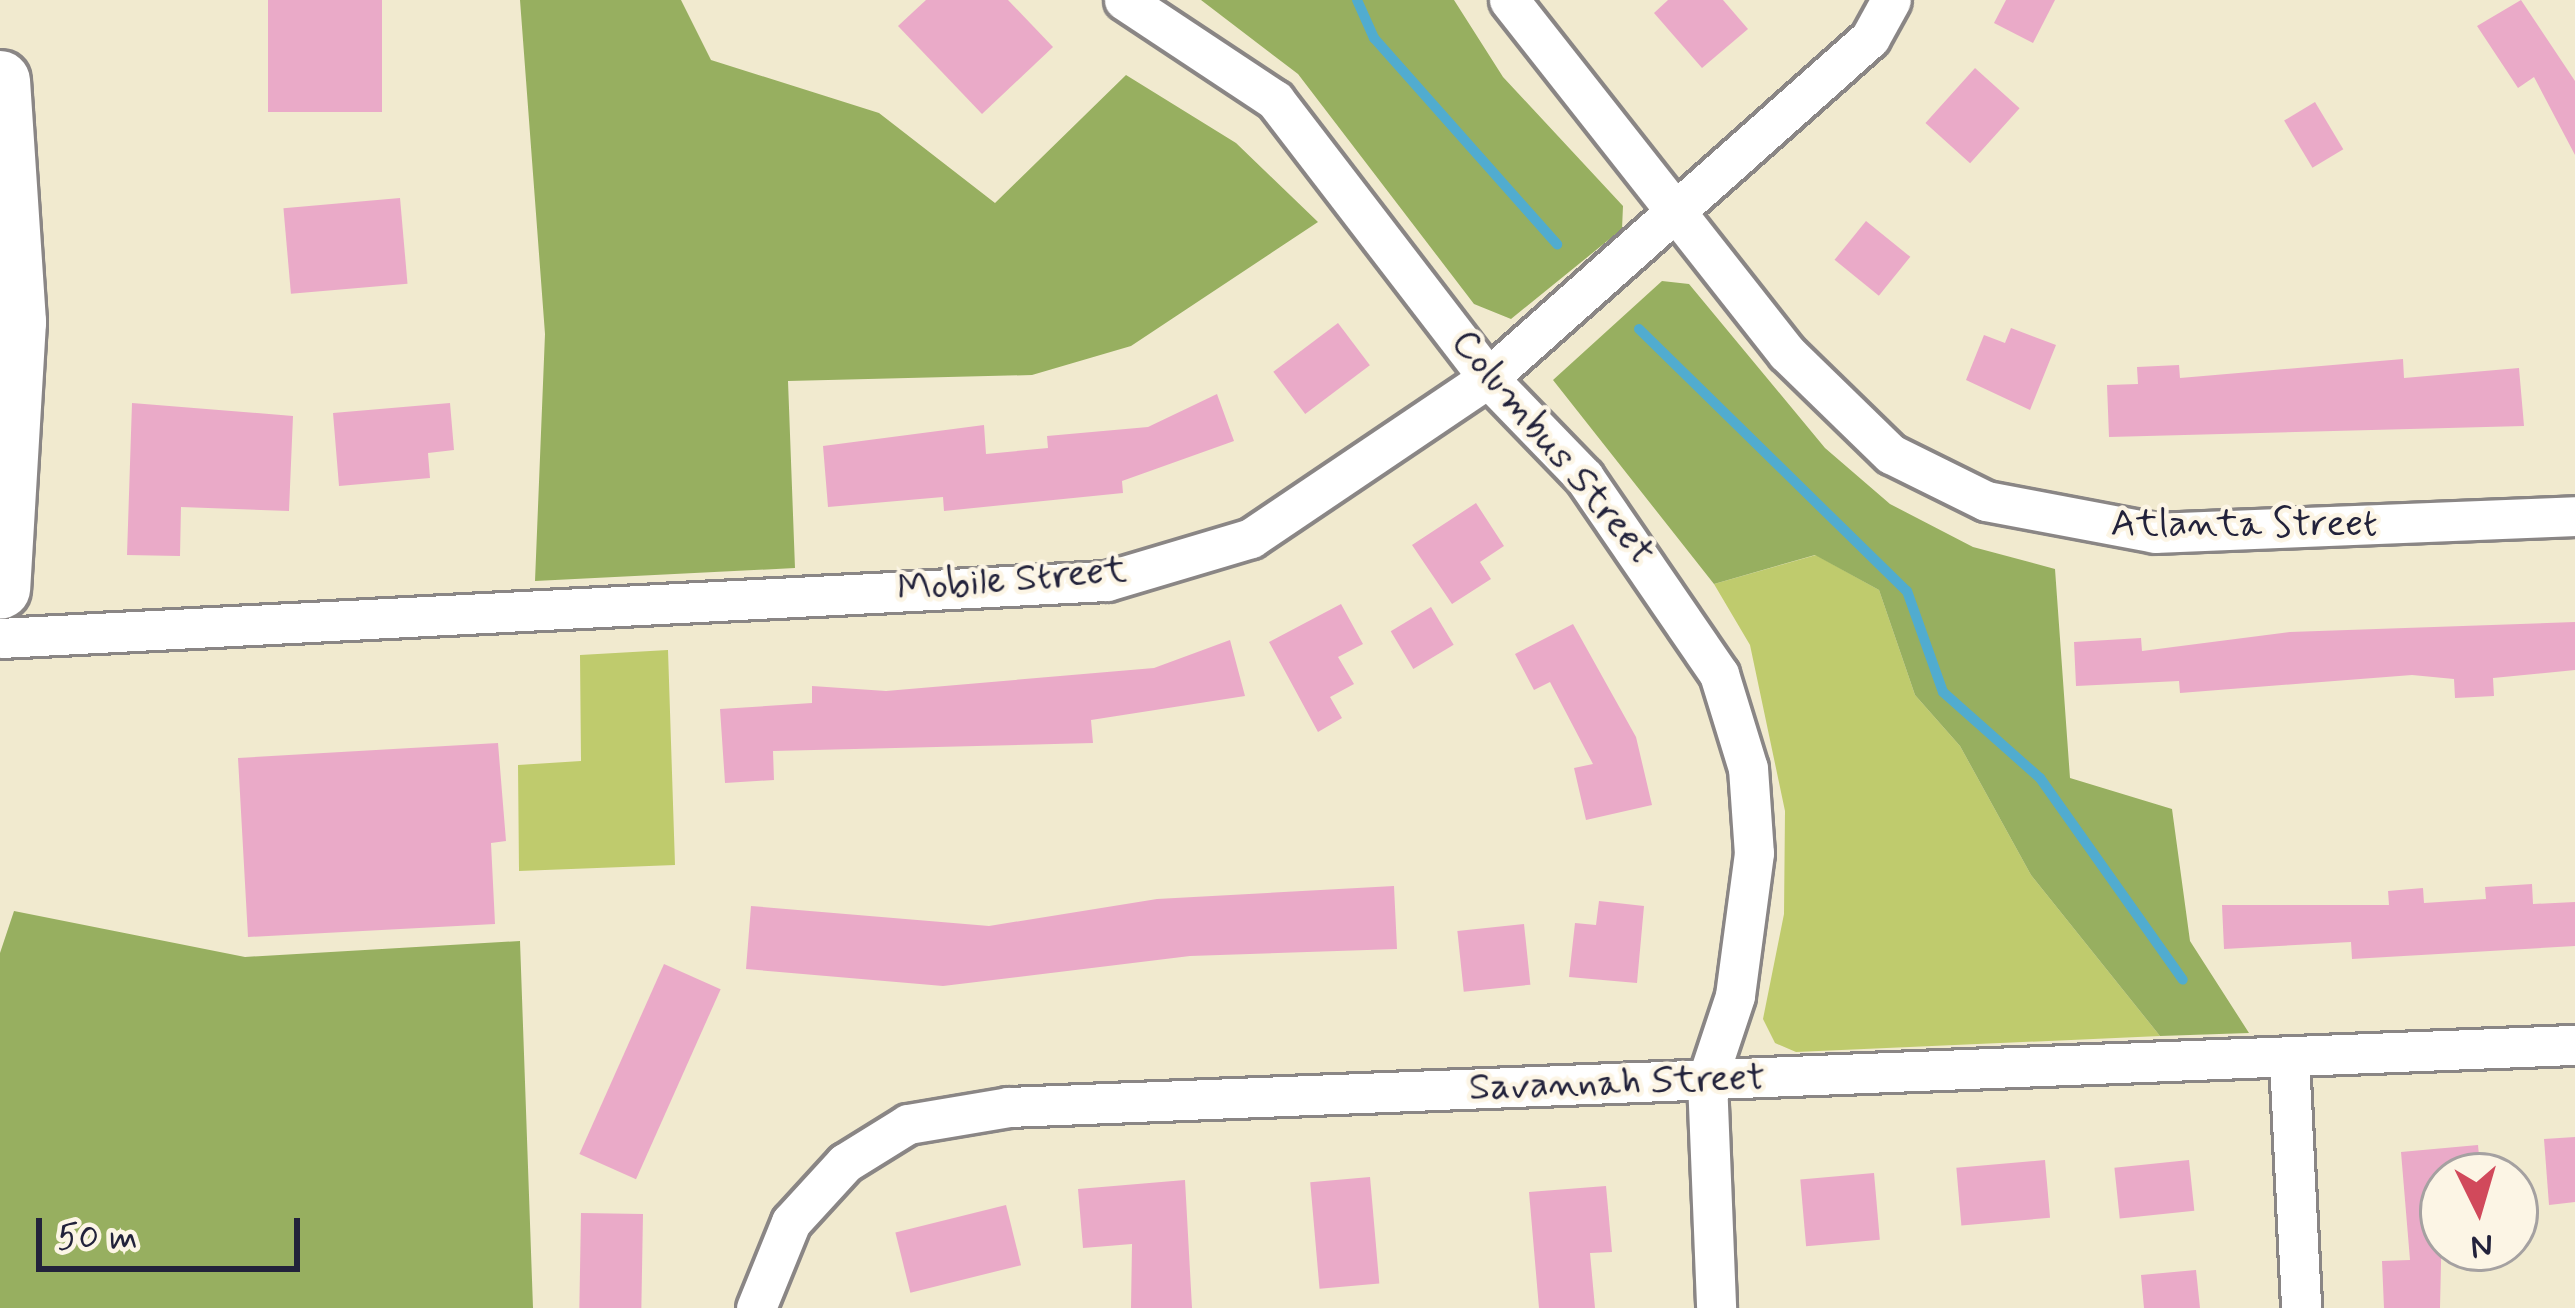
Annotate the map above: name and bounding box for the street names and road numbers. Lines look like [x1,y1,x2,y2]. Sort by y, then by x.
street label: Columbus Street [1441,321,1663,575]
street label: Atlanta Street [2107,502,2381,548]
street label: Mobile Street [895,548,1129,614]
street label: Savannah Street [1469,1055,1765,1113]

